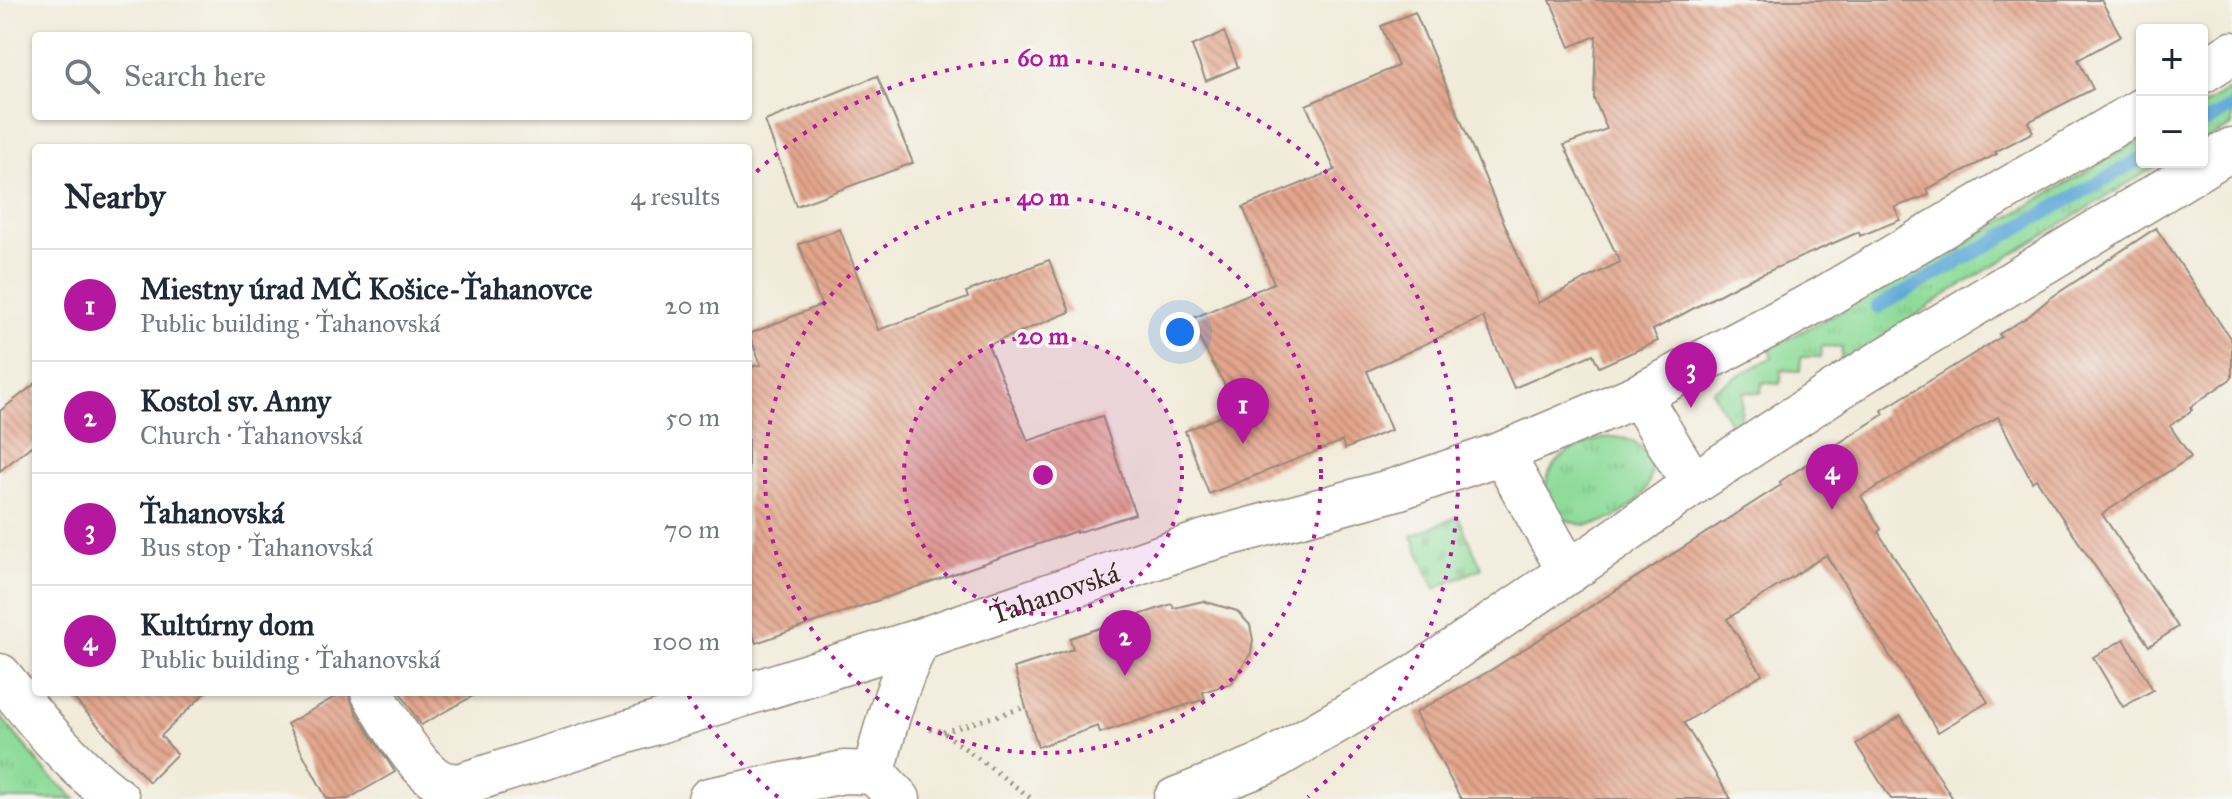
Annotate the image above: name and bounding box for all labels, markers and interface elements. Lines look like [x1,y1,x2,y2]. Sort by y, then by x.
map controls [2136,24,2208,168]
button: + [2136,24,2208,96]
search box [32,32,752,120]
text: 60 m [1017,43,1070,73]
icon: search [60,54,104,98]
text: Search here [124,58,266,94]
button: − [2136,96,2208,168]
text: Nearby [64,176,166,217]
text: 4 results [631,180,720,212]
text: 40 m [1017,182,1070,212]
text: Miestny úrad MČ Košice-Ťahanovce [140,271,592,307]
text: 1 [85,289,95,321]
text: 20 m [665,289,720,321]
text: Public building · Ťahanovská [140,307,441,339]
your location [1160,312,1200,352]
text: 20 m [1017,321,1069,351]
pin: 3 [1665,342,1717,408]
pin: 1 [1217,378,1269,444]
text: Kostol sv. Anny [140,383,331,419]
text: 2 [84,401,96,433]
text: 50 m [665,401,720,433]
text: Church · Ťahanovská [140,419,363,451]
pin: 4 [1806,444,1858,510]
centre of rings [1029,461,1057,489]
text: Ťahanovská [140,495,284,531]
text: 3 [85,513,95,545]
text: 70 m [664,513,720,545]
text: Bus stop · Ťahanovská [140,531,373,563]
street label: Ťahanovská [985,555,1124,632]
text: Kultúrny dom [140,607,314,643]
pin: 2 [1099,610,1151,676]
text: 4 [83,625,97,657]
text: 100 m [652,625,720,657]
text: Public building · Ťahanovská [140,643,441,675]

